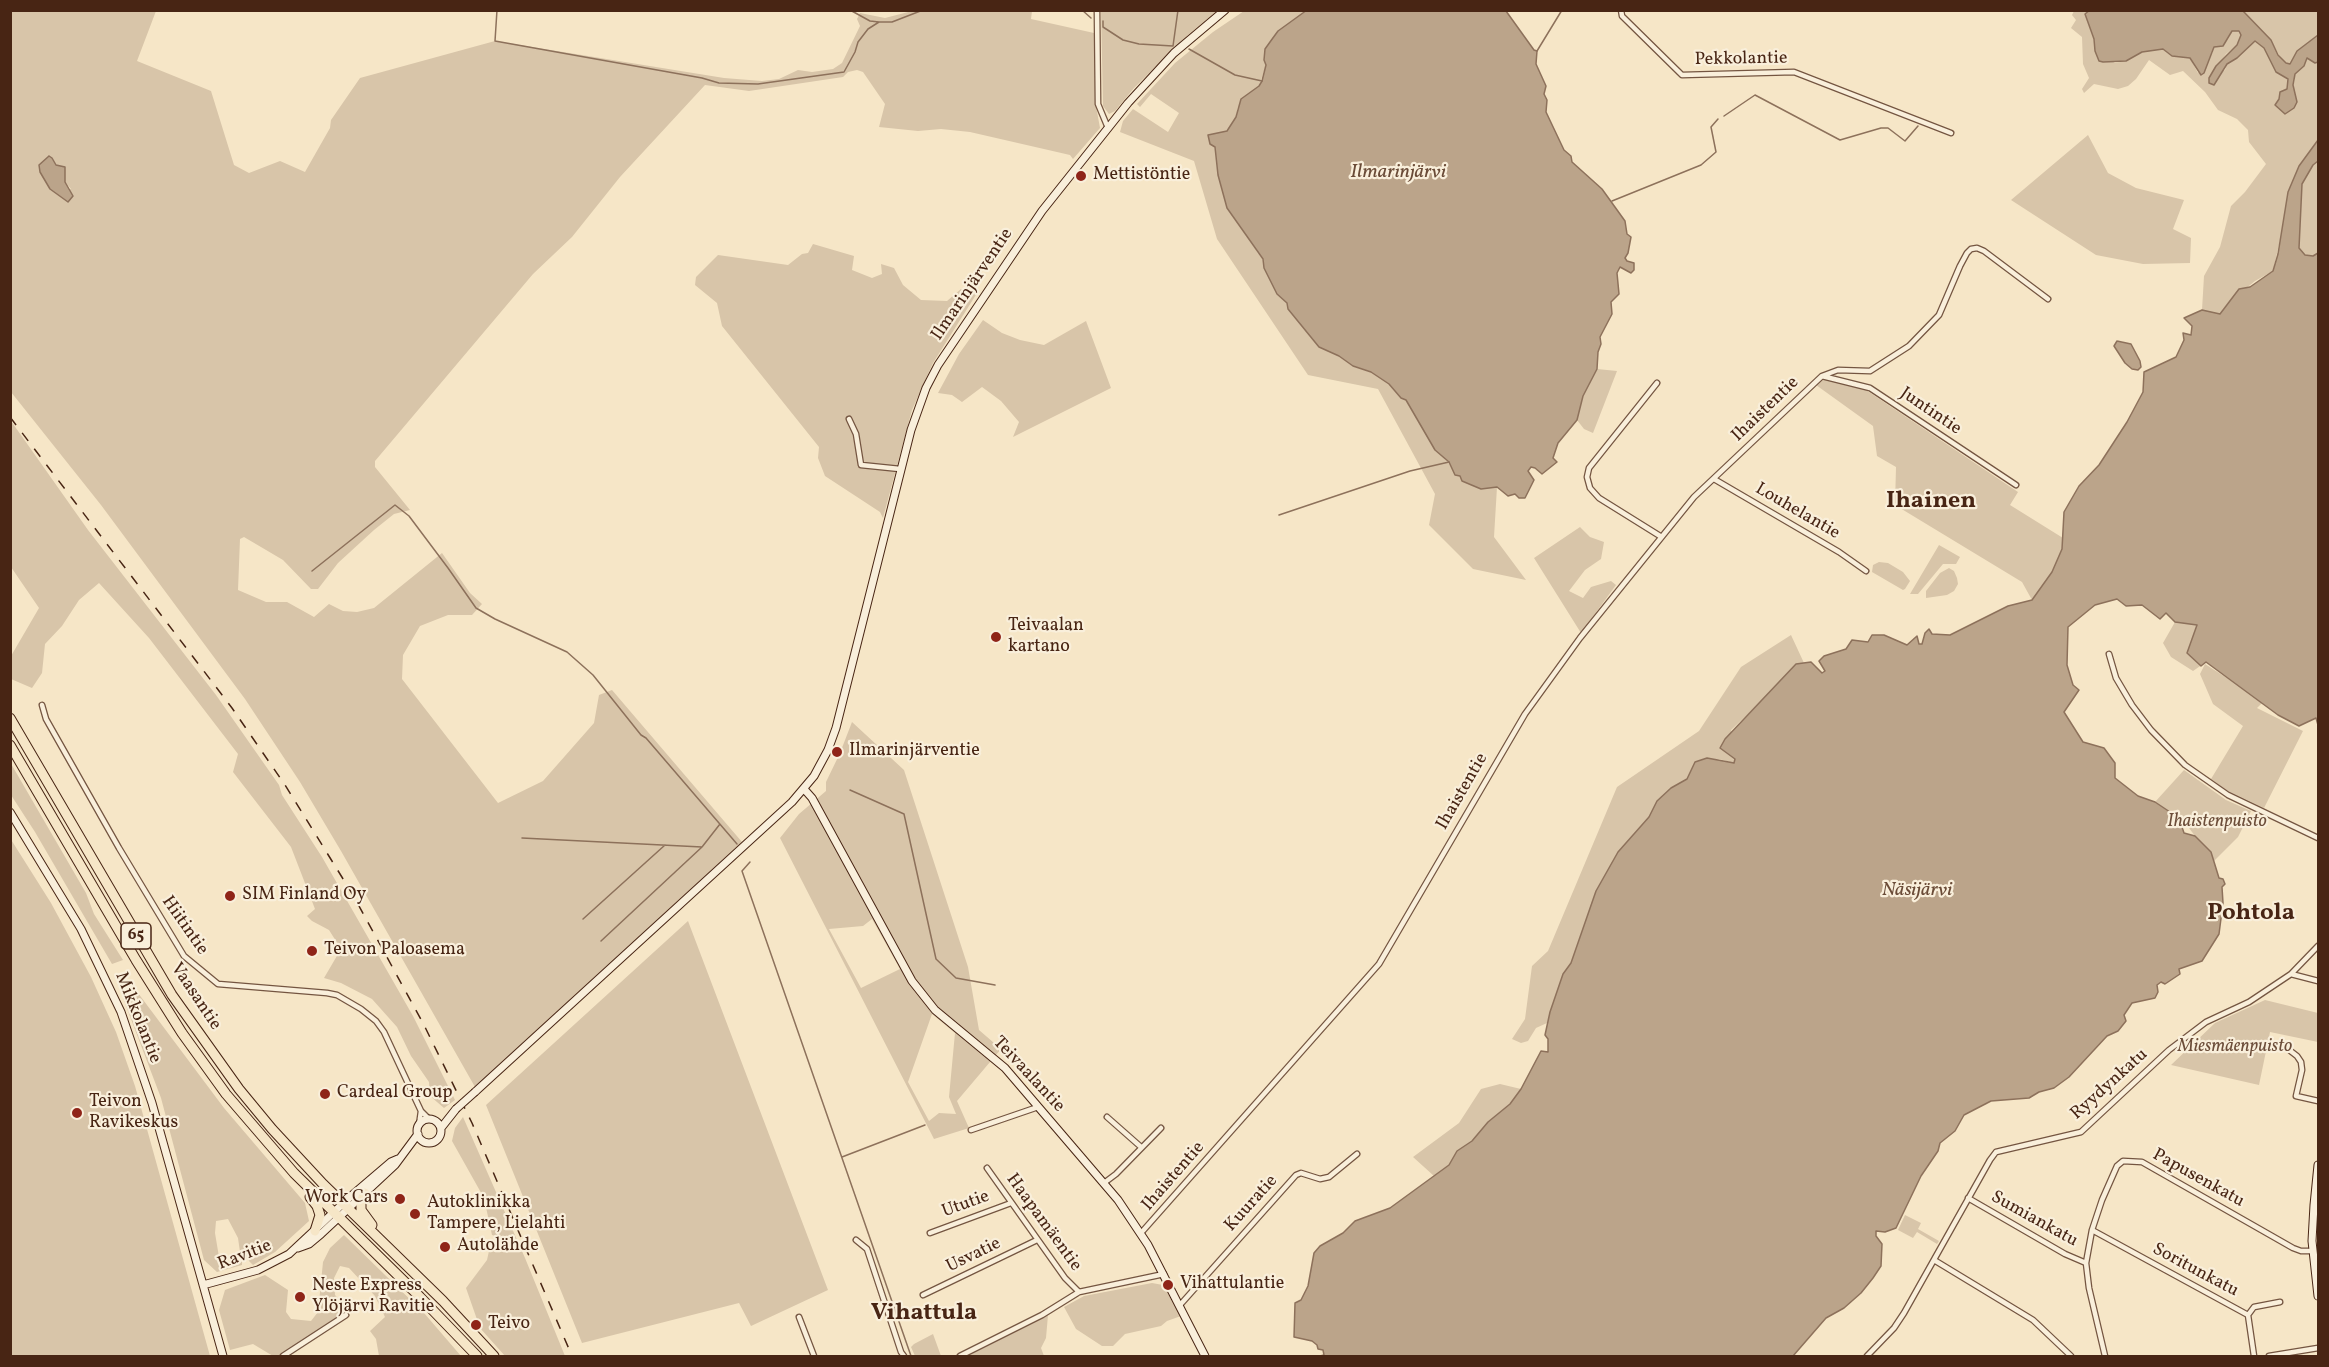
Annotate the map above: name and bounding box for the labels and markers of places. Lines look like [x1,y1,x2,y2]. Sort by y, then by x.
place label: Mettistöntie [1093,165,1190,187]
marker: Mettistöntie [1074,169,1088,183]
place label: Teivaalan kartano [1008,616,1084,658]
marker: Teivaalan kartano [989,630,1003,644]
place label: Ilmarinjärventie [849,741,980,763]
marker: Ilmarinjärventie [830,745,844,759]
place label: SIM Finland Oy [242,885,366,907]
marker: SIM Finland Oy [223,889,237,903]
place label: Teivon Paloasema [324,940,465,962]
marker: Teivon Paloasema [305,944,319,958]
place label: Cardeal Group [337,1083,453,1105]
marker: Cardeal Group [318,1087,332,1101]
place label: Teivon Ravikeskus [89,1092,178,1134]
marker: Teivon Ravikeskus [70,1106,84,1120]
place label: Work Cars [305,1188,388,1210]
marker: Work Cars [393,1192,407,1206]
place label: Autoklinikka Tampere, Lielahti [427,1193,565,1236]
marker: Autoklinikka Tampere, Lielahti [408,1207,422,1221]
place label: Autolähde [457,1236,539,1258]
marker: Autolähde [438,1240,452,1254]
place label: Vihattulantie [1180,1274,1284,1296]
place label: Neste Express Ylöjärvi Ravitie [312,1276,434,1318]
marker: Vihattulantie [1161,1278,1175,1292]
marker: Neste Express Ylöjärvi Ravitie [293,1290,307,1304]
place label: Teivo [488,1314,530,1336]
marker: Teivo [469,1318,483,1332]

